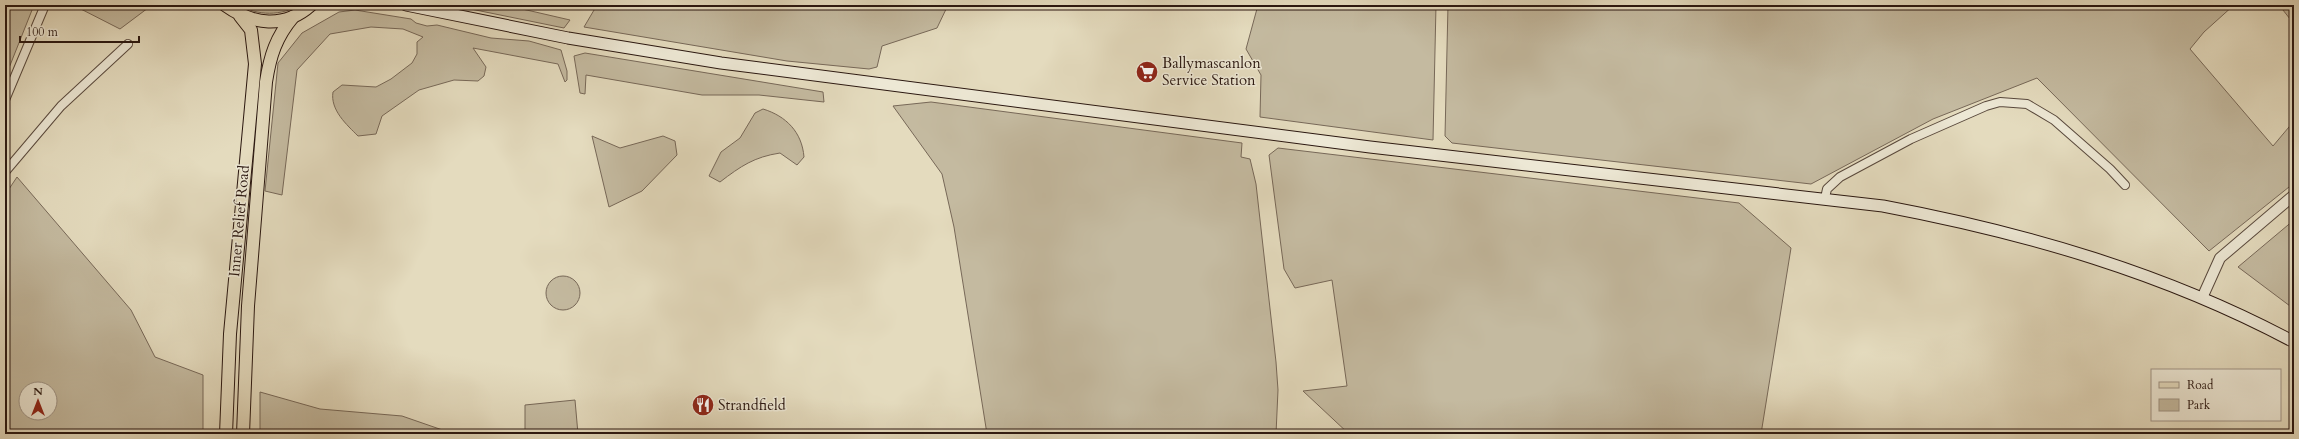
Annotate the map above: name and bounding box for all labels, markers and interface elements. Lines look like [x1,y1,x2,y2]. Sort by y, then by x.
scale bar [20,18,139,44]
text: 100 m [26,24,59,40]
place label: Ballymascanlon Service Station [1162,53,1261,90]
supermarket icon: Ballymascanlon Service Station [1134,59,1160,85]
street label: Inner Relief Road [224,164,254,278]
legend [2151,369,2281,421]
text: Road [2187,377,2214,393]
north arrow [18,381,58,421]
text: N [33,384,43,399]
restaurant icon: Strandfield [690,392,716,418]
place label: Strandfield [718,395,786,415]
text: Park [2187,397,2211,413]

